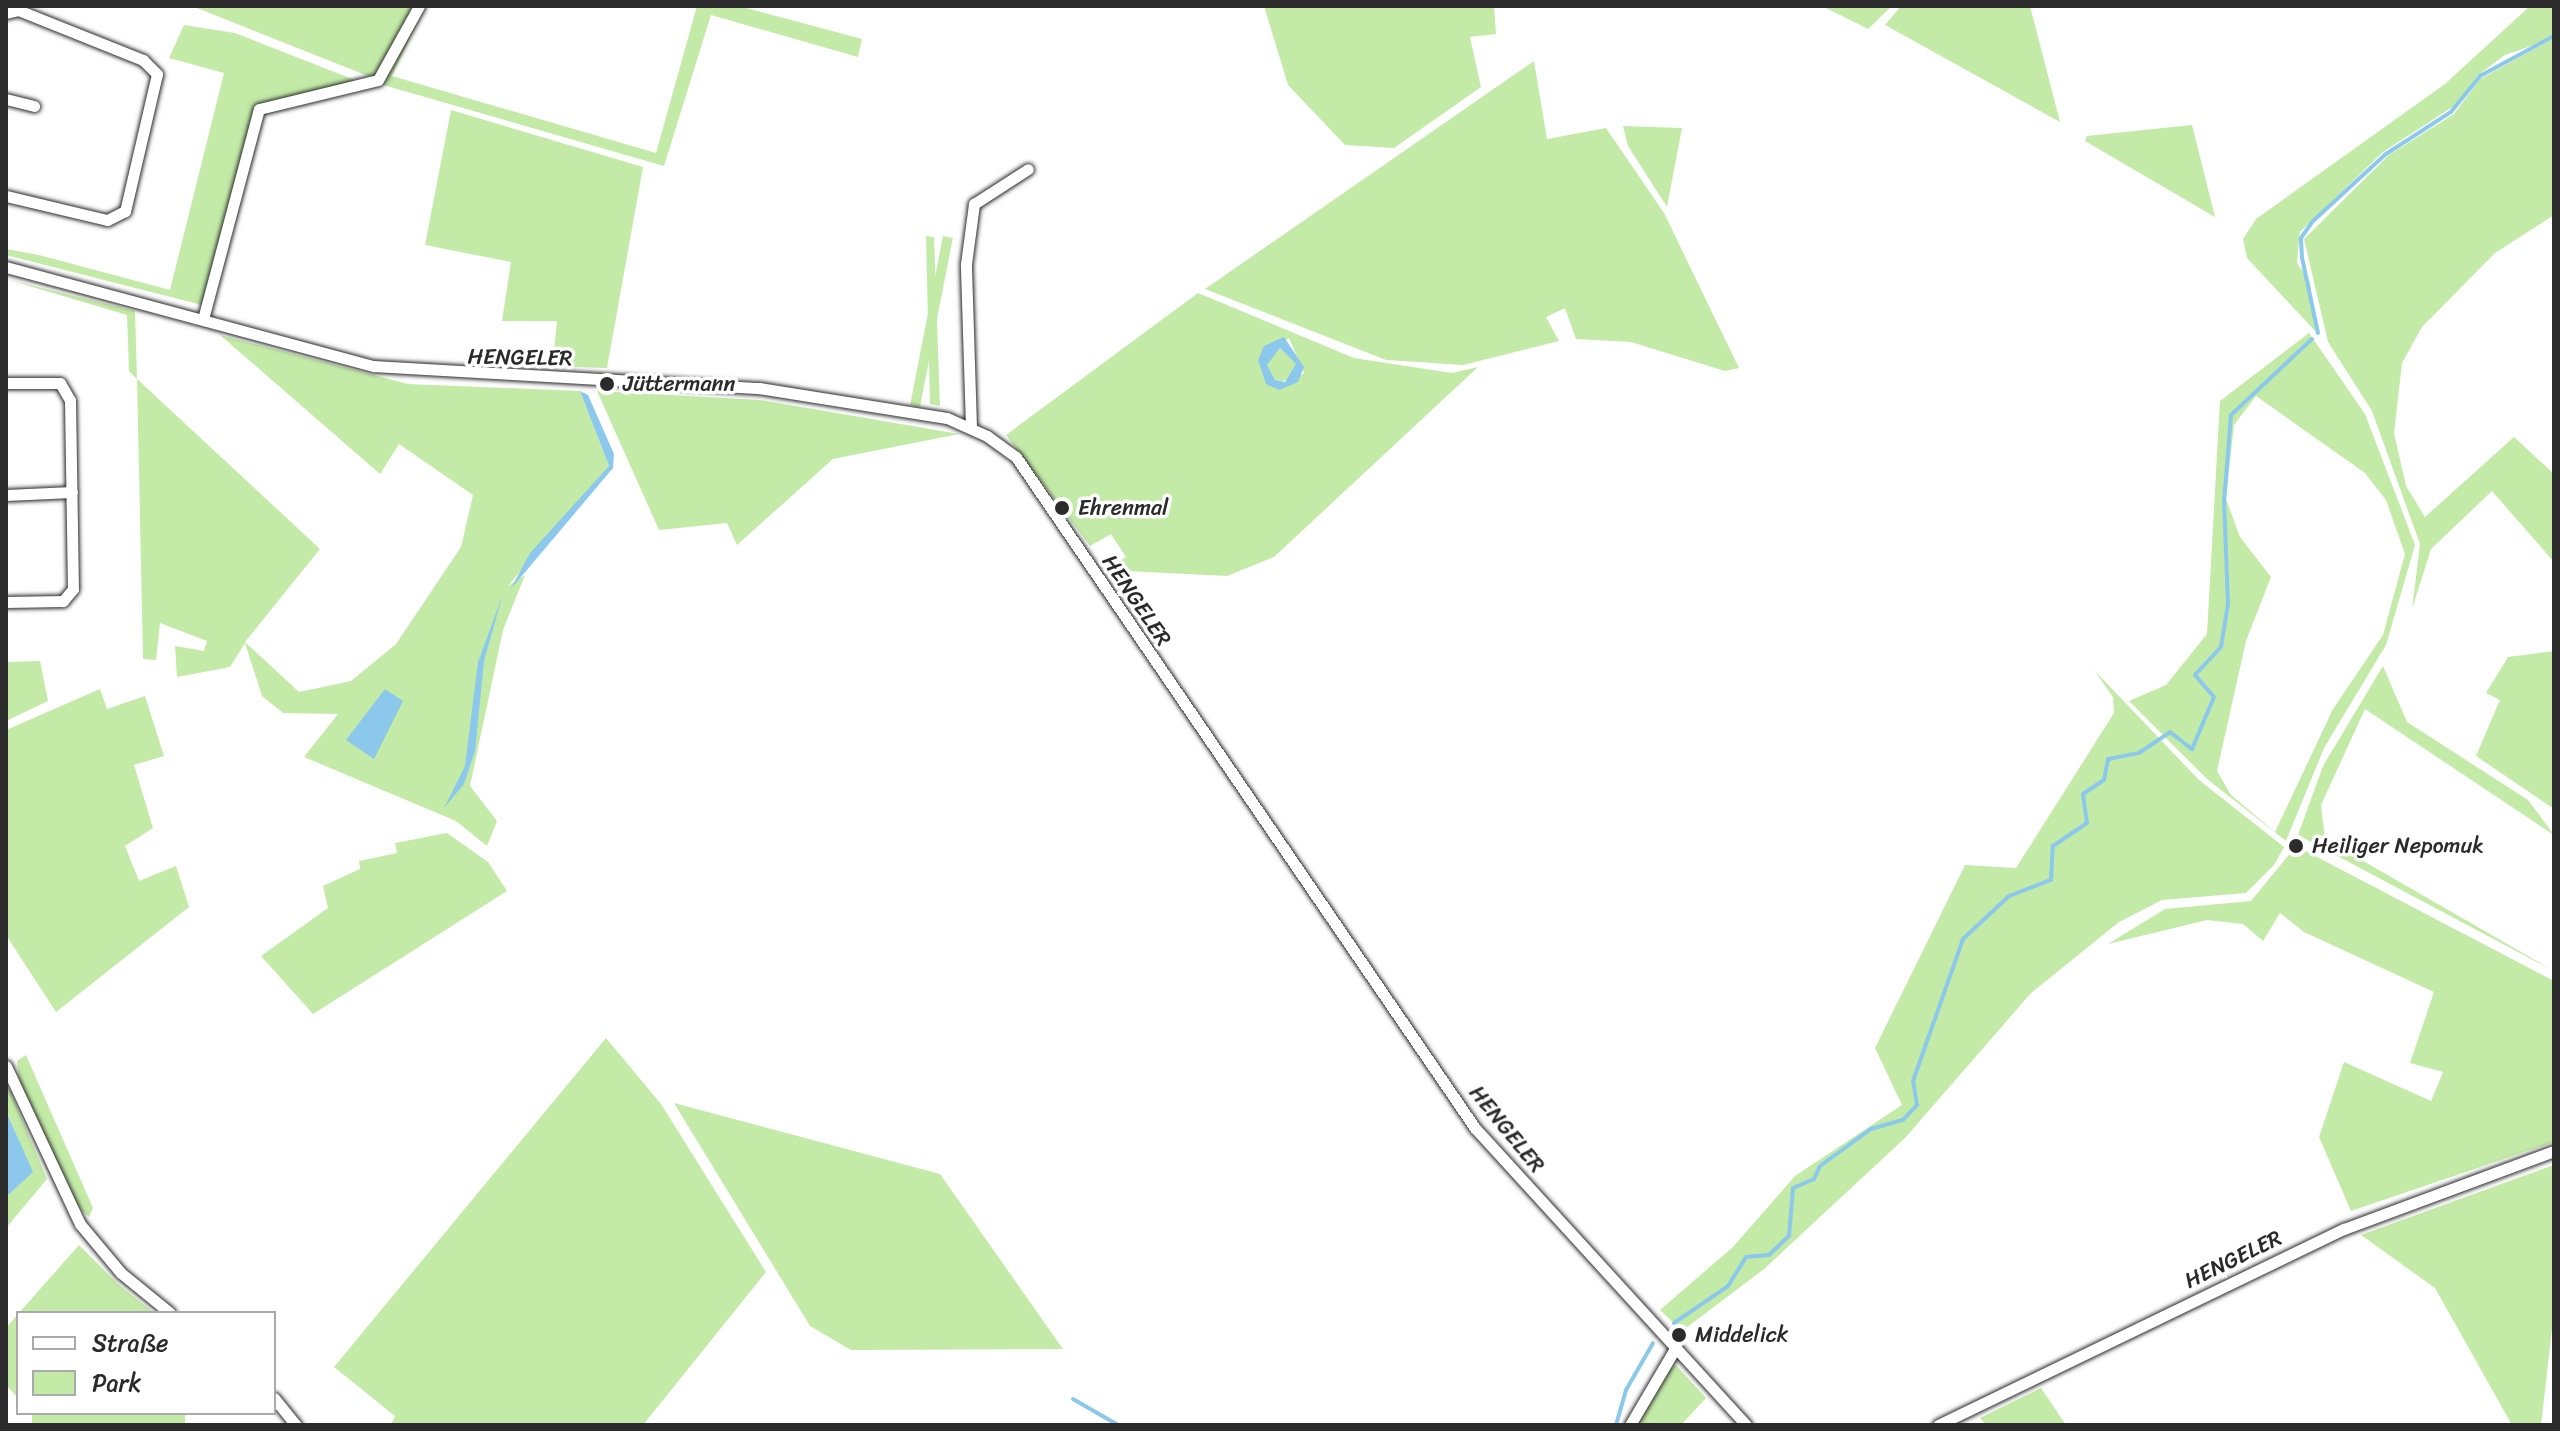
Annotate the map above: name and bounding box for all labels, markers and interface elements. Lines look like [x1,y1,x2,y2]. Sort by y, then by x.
street label: HENGELER [467,343,573,371]
place label: Jüttermann [623,371,735,397]
marker: Jüttermann [598,375,616,393]
place label: Ehrenmal [1078,495,1168,521]
marker: Ehrenmal [1053,499,1071,517]
street label: HENGELER [1097,549,1177,651]
place label: Heiliger Nepomuk [2312,833,2484,859]
marker: Heiliger Nepomuk [2287,837,2305,855]
street label: HENGELER [1464,1080,1550,1178]
street label: HENGELER [2180,1224,2286,1294]
legend [16,1311,276,1415]
text: Straße [92,1322,168,1364]
place label: Middelick [1695,1322,1789,1348]
marker: Middelick [1670,1326,1688,1344]
text: Park [92,1362,141,1404]

